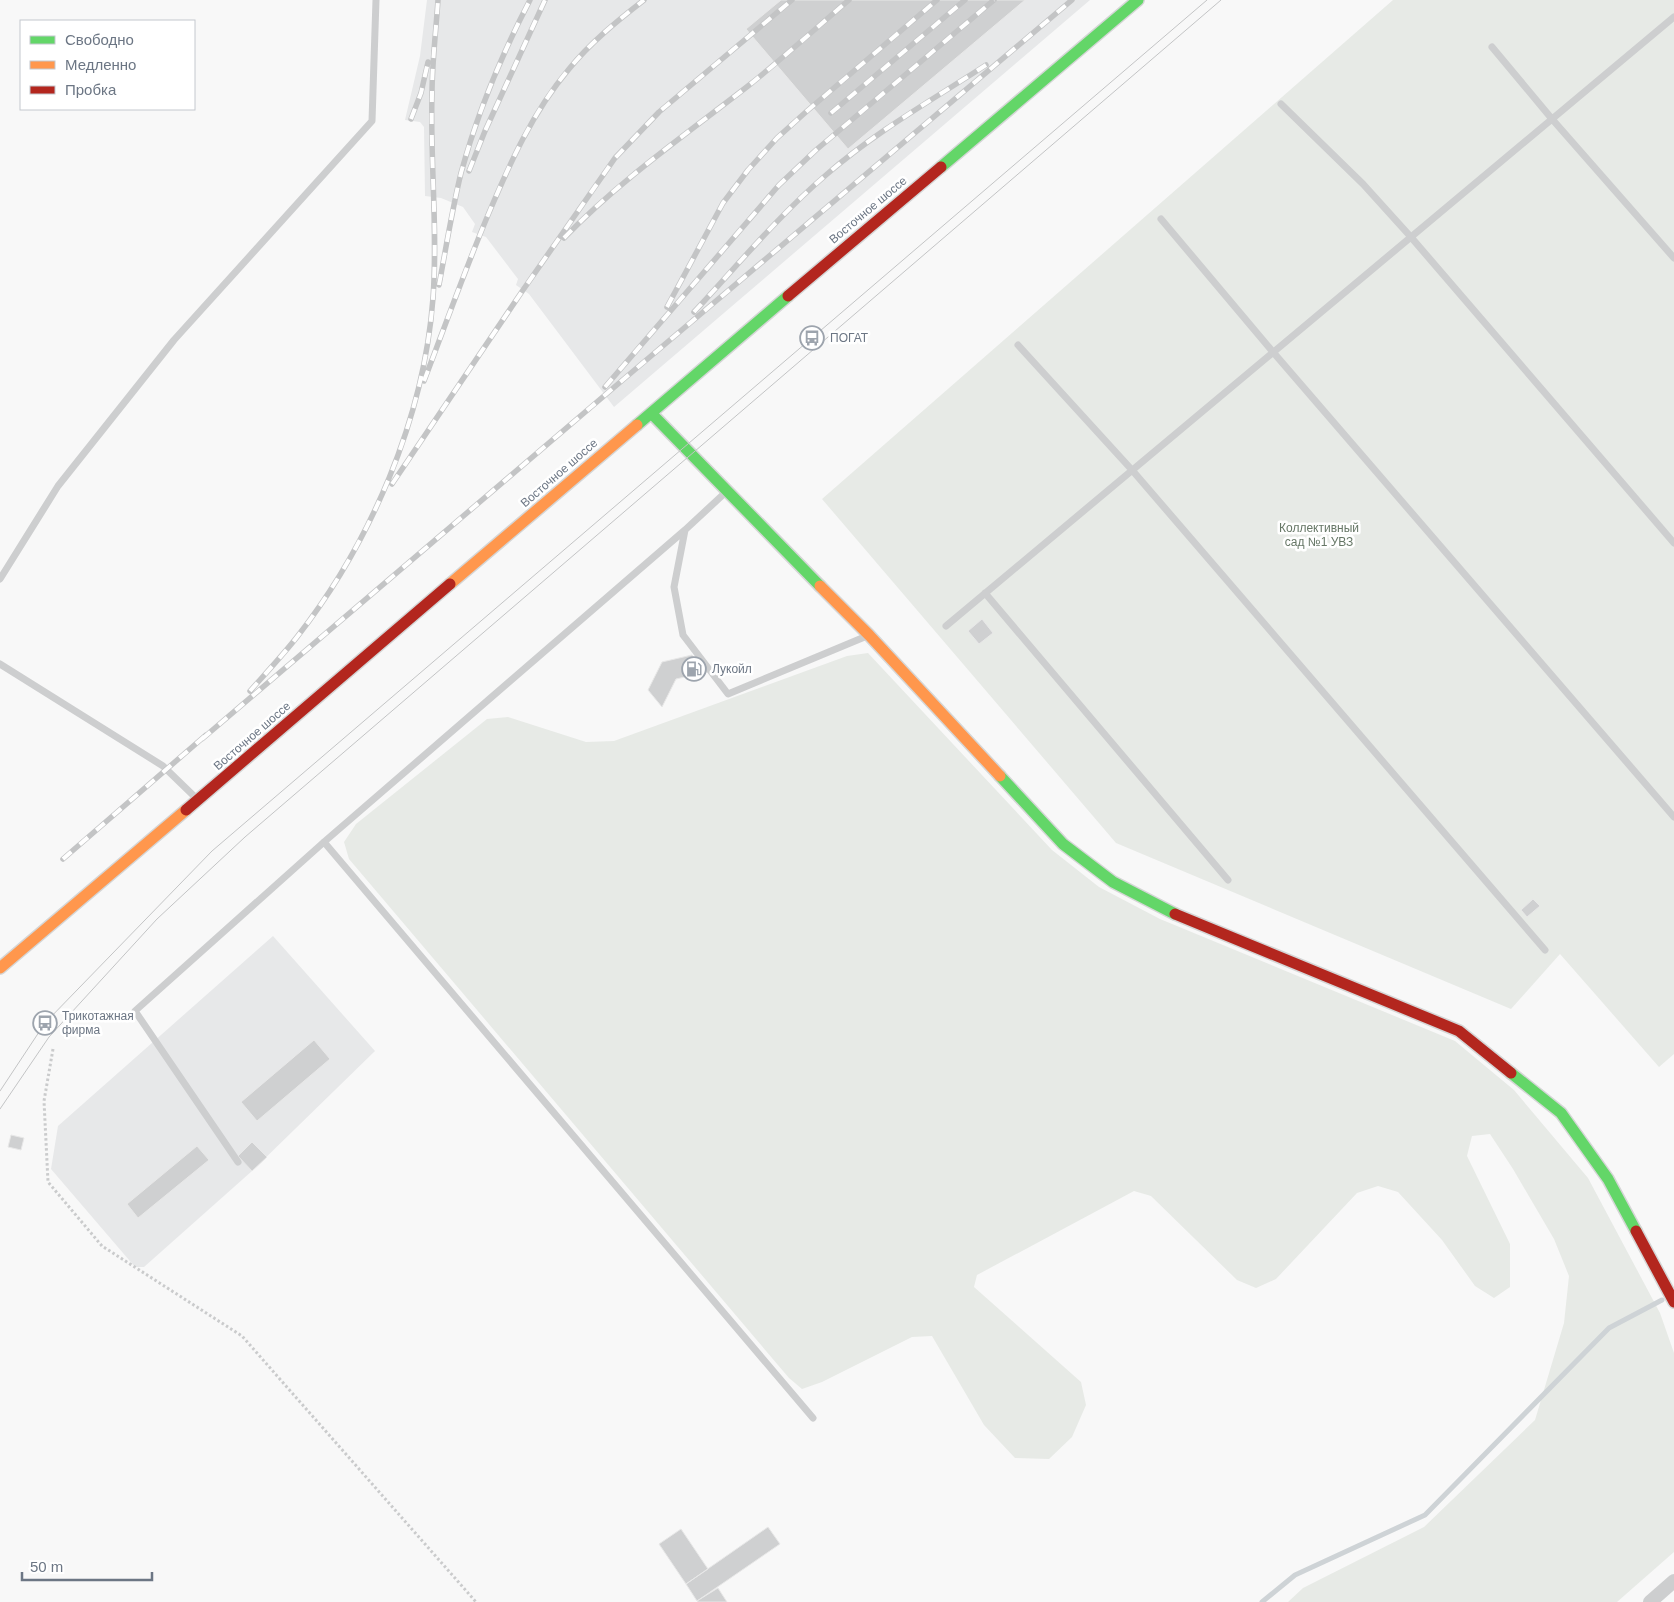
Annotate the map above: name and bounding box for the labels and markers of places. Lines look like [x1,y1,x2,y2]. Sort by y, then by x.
bus stop icon: ПОГАТ [799,325,825,351]
place label: ПОГАТ [830,331,869,345]
fuel station icon: Лукойл [681,656,707,682]
place label: Лукойл [712,662,752,676]
place label: Трикотажная фирма [62,1009,134,1037]
bus stop icon: Трикотажная фирма [32,1010,58,1036]

